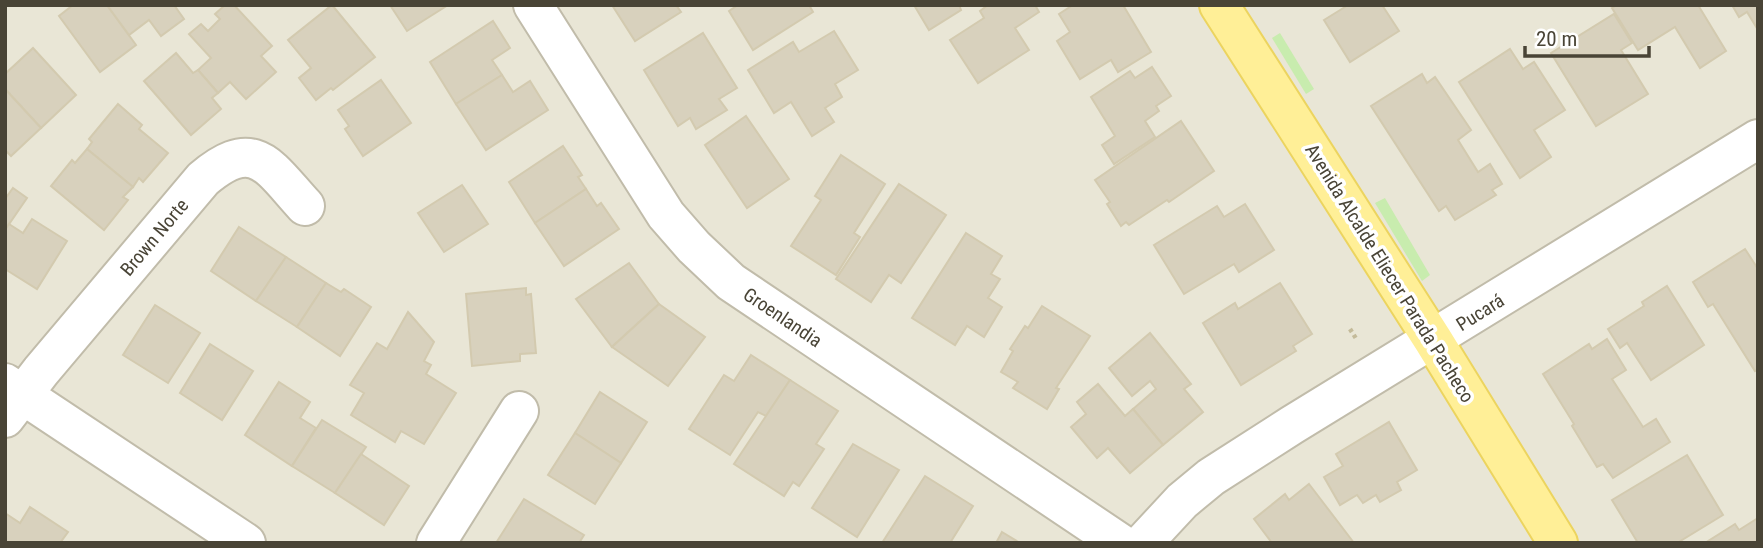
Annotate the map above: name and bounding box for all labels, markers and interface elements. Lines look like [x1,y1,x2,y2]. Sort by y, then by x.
scale bar [1525,14,1649,58]
text: 20 m [1536,27,1577,51]
street label: Avenida Alcalde Eliecer Parada Pacheco [1300,140,1479,407]
street label: Brown Norte [116,194,193,281]
street label: Groenlandia [739,283,826,352]
street label: Pucará [1452,289,1508,336]

